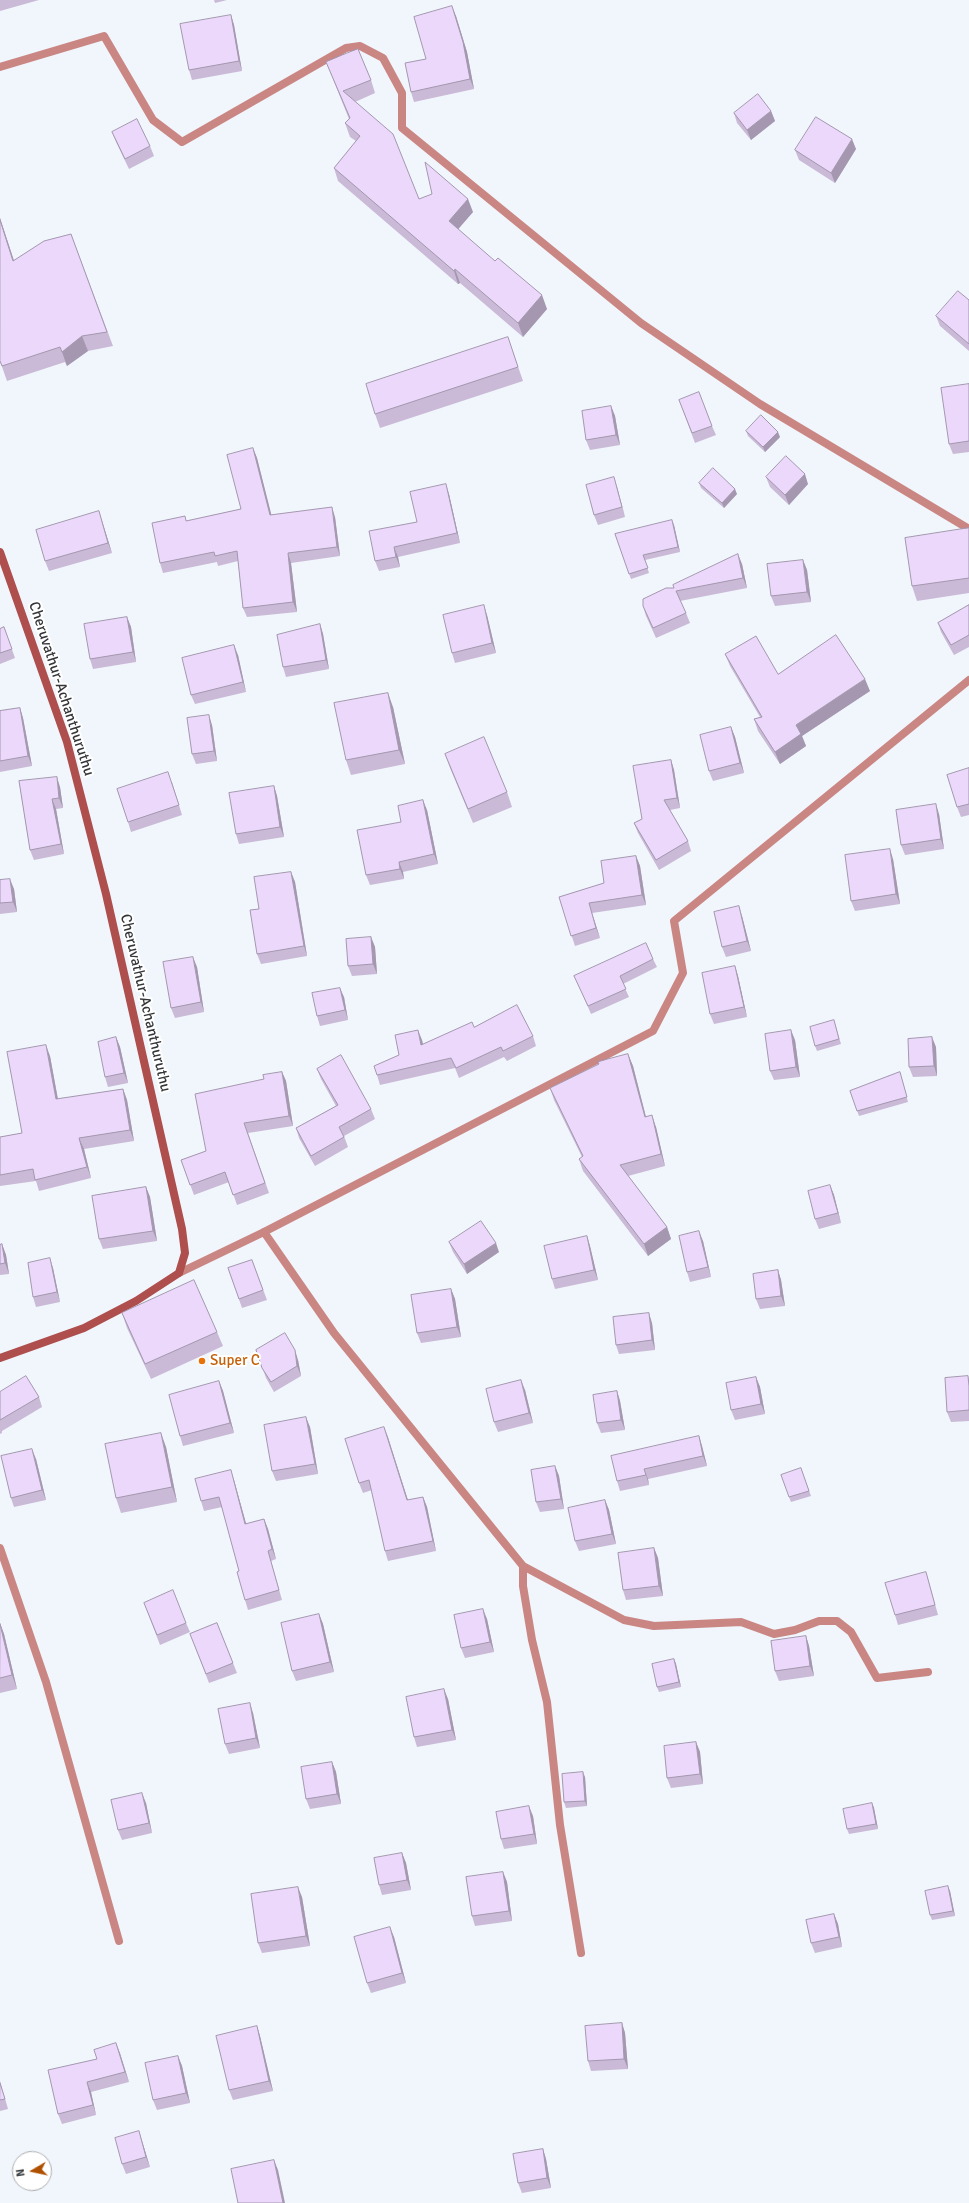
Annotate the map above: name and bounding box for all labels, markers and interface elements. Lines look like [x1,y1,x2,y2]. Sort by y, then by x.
street label: Cheruvathur-Achanthuruthu [24,600,98,778]
street label: Cheruvathur-Achanthuruthu [116,912,174,1094]
place label: Super C [210,1352,260,1370]
marker: Super C [197,1356,207,1366]
north arrow [12,2151,52,2191]
text: N [14,2168,28,2178]

